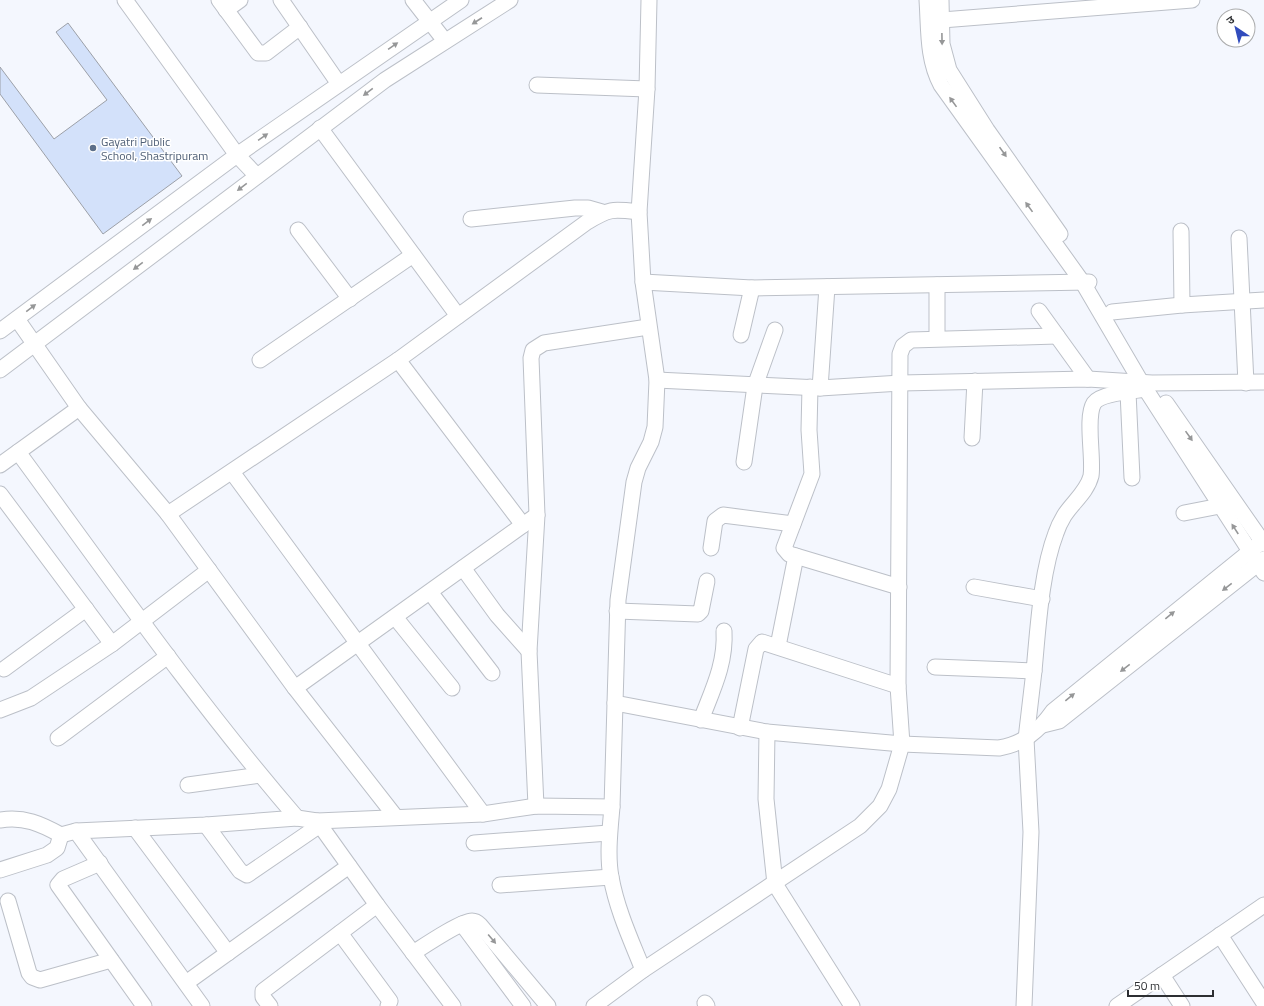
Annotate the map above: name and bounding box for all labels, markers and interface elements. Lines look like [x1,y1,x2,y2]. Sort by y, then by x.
north arrow [1216,8,1256,48]
text: उ [1223,11,1238,28]
one-way arrow [472,17,482,25]
one-way arrow [939,33,945,46]
one-way arrow [387,42,398,50]
one-way arrow [363,88,374,96]
one-way arrow [949,97,957,107]
place label: Gayatri Public School, Shastripuram [101,132,208,165]
one-way arrow [257,133,269,140]
marker: Gayatri Public School, Shastripuram [88,143,98,153]
one-way arrow [999,147,1007,157]
one-way arrow [237,183,248,192]
one-way arrow [1024,202,1033,213]
one-way arrow [141,218,152,226]
one-way arrow [133,261,144,270]
one-way arrow [26,304,37,312]
one-way arrow [1185,431,1193,441]
one-way arrow [1231,523,1239,534]
one-way arrow [1222,583,1233,592]
one-way arrow [1165,611,1176,619]
one-way arrow [1120,664,1131,673]
one-way arrow [1064,693,1075,702]
one-way arrow [488,934,497,945]
scale bar [1128,972,1213,998]
text: 50 m [1134,976,1160,995]

